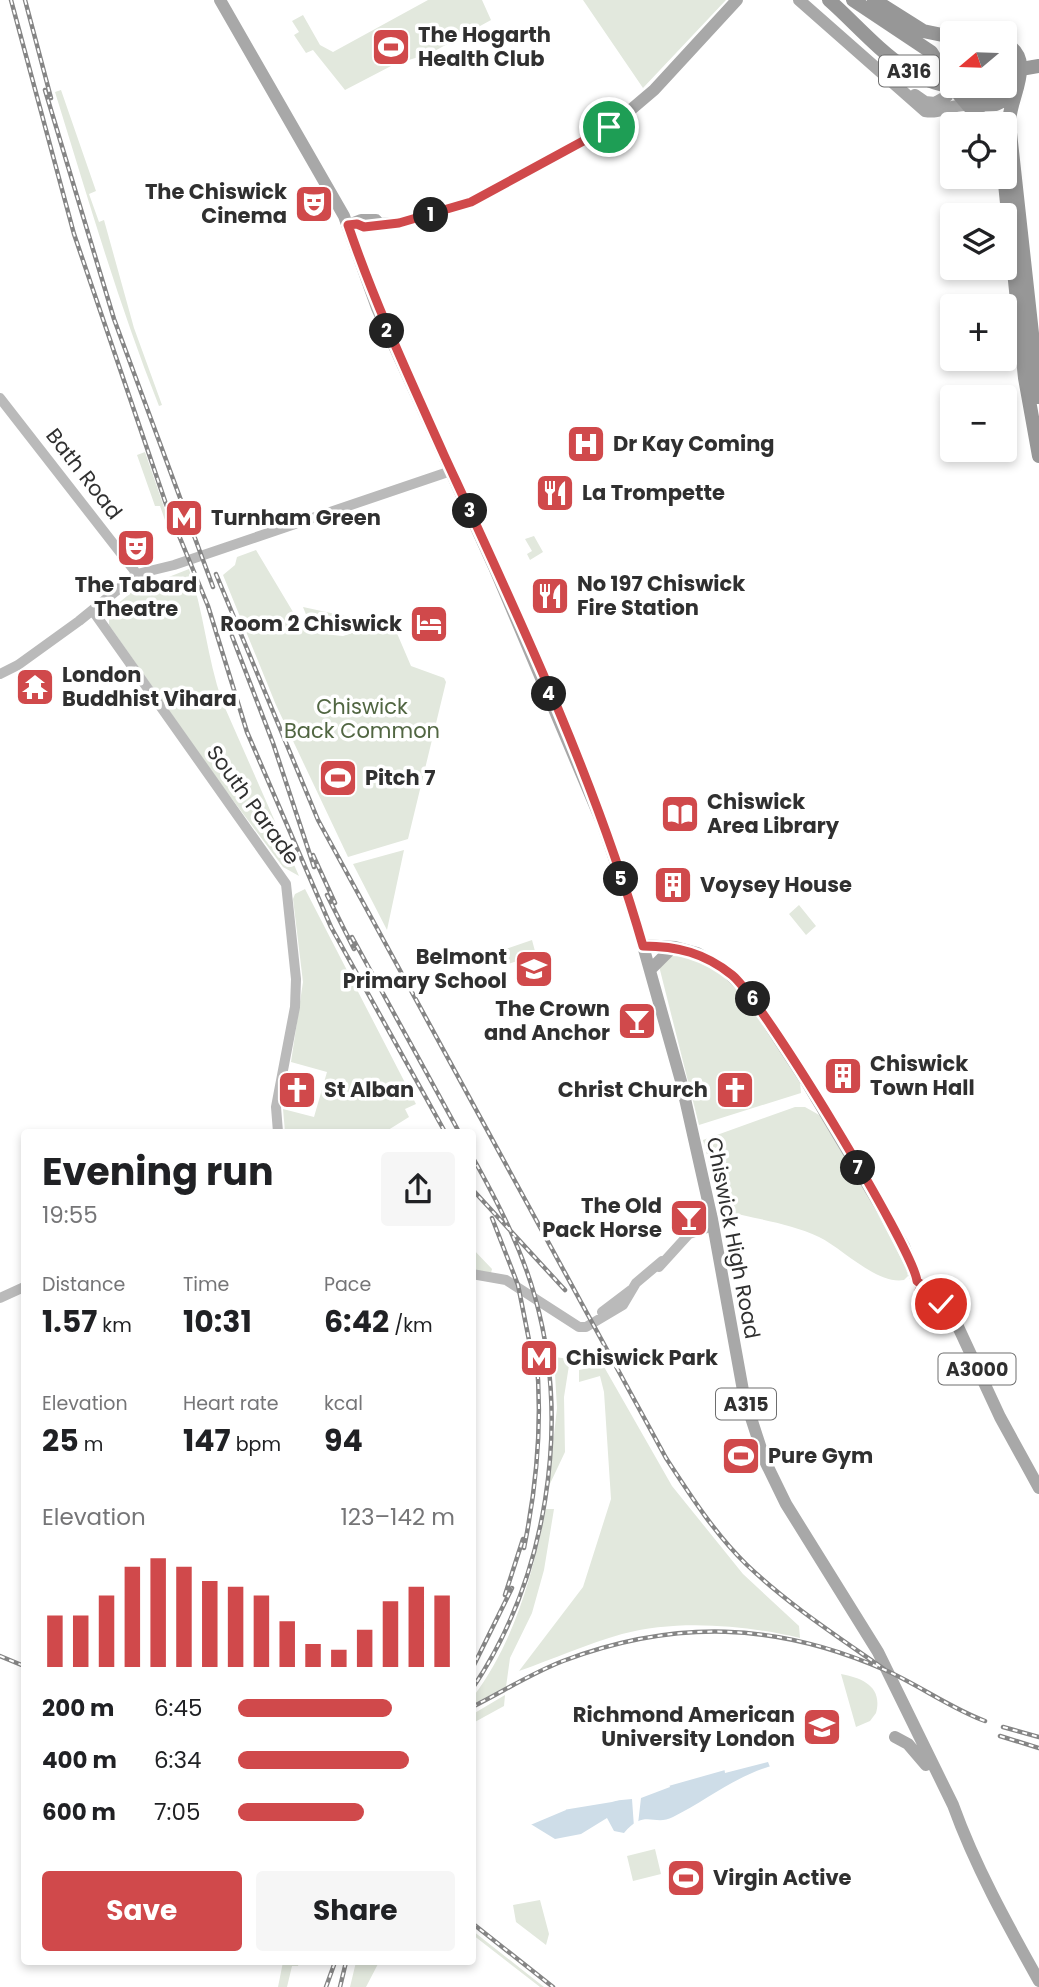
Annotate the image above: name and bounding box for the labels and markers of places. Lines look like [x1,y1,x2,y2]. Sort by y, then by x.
place label: The Hogarth Health Club [418,20,551,73]
sports icon: The Hogarth Health Club [370,26,412,68]
pin [579,97,639,157]
place label: The Chiswick Cinema [145,177,287,230]
theatre icon: The Chiswick Cinema [293,183,335,225]
pin: 1 [414,198,448,232]
pin: 2 [370,314,404,348]
hospital icon: Dr Kay Coming [565,423,607,465]
place label: Dr Kay Coming [613,429,775,458]
restaurant icon: La Trompette [534,472,576,514]
place label: La Trompette [582,478,725,507]
pin: 3 [452,494,488,528]
metro station icon: Turnham Green [163,497,205,539]
place label: Turnham Green [211,503,381,532]
theatre icon: The Tabard Theatre [115,527,157,569]
place label: No 197 Chiswick Fire Station [577,569,745,622]
place label: The Tabard Theatre [75,570,197,623]
restaurant icon: No 197 Chiswick Fire Station [529,575,571,617]
hotel icon: Room 2 Chiswick [408,603,450,645]
place label: Room 2 Chiswick [220,609,402,638]
place label: London Buddhist Vihara [62,660,237,713]
temple icon: London Buddhist Vihara [14,666,56,708]
pin: 4 [532,676,566,712]
sports icon: Pitch 7 [317,757,359,799]
place label: Pitch 7 [365,763,435,792]
place label: Chiswick Area Library [707,787,840,840]
library icon: Chiswick Area Library [659,793,701,835]
pin: 5 [604,862,638,896]
building icon: Voysey House [652,864,694,906]
place label: Voysey House [700,870,852,899]
place label: Belmont Primary School [343,942,507,995]
school or university icon: Belmont Primary School [513,948,555,990]
pin: 6 [736,982,770,1016]
place label: The Crown and Anchor [484,994,610,1047]
bar icon: The Crown and Anchor [616,1000,658,1042]
place label: Chiswick Town Hall [870,1049,975,1102]
building icon: Chiswick Town Hall [822,1055,864,1097]
church icon: St Alban [276,1069,318,1111]
church icon: Christ Church [714,1069,756,1111]
place label: St Alban [324,1075,414,1104]
place label: Christ Church [558,1075,708,1104]
pin: 7 [840,1150,876,1186]
place label: The Old Pack Horse [542,1191,662,1244]
bar icon: The Old Pack Horse [668,1197,710,1239]
pin [911,1274,971,1334]
metro station icon: Chiswick Park [518,1337,560,1379]
place label: Chiswick Park [566,1343,718,1372]
sports icon: Pure Gym [720,1435,762,1477]
place label: Pure Gym [768,1441,873,1470]
place label: Richmond American University London [573,1700,795,1753]
school or university icon: Richmond American University London [801,1706,843,1748]
sports icon: Virgin Active [665,1857,707,1899]
place label: Virgin Active [713,1863,852,1892]

